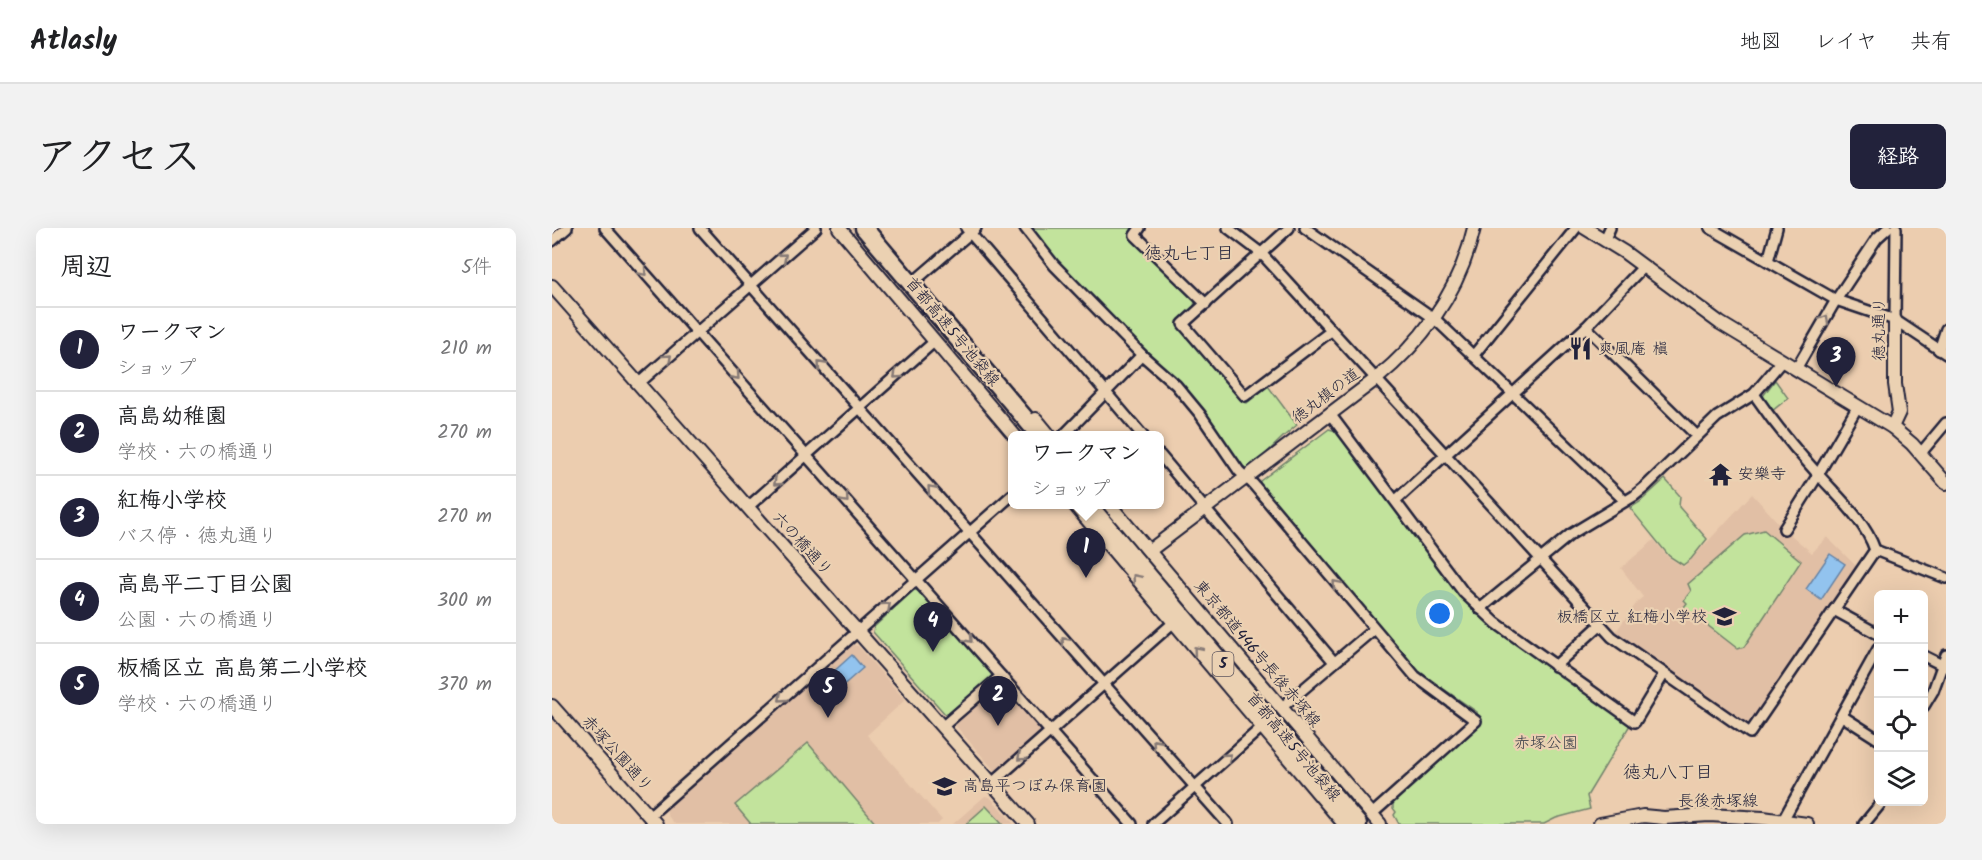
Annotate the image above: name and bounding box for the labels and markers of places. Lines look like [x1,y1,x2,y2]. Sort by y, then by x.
restaurant icon: 爽風庵 槇 [1567,336,1593,362]
place label: 爽風庵 槇 [1598,337,1668,362]
pin: 3 [1816,338,1856,387]
temple icon: 安樂寺 [1707,461,1733,487]
place label: 安樂寺 [1738,462,1786,487]
pin: 1 [1066,528,1106,578]
pin: 4 [914,602,952,652]
school or university icon: 板橋区立 紅梅小学校 [1712,604,1738,630]
place label: 板橋区立 紅梅小学校 [1557,605,1707,630]
pin: 5 [808,668,848,718]
pin: 2 [978,676,1018,726]
school or university icon: 高島平つぼみ保育園 [932,773,958,799]
place label: 高島平つぼみ保育園 [963,774,1107,799]

